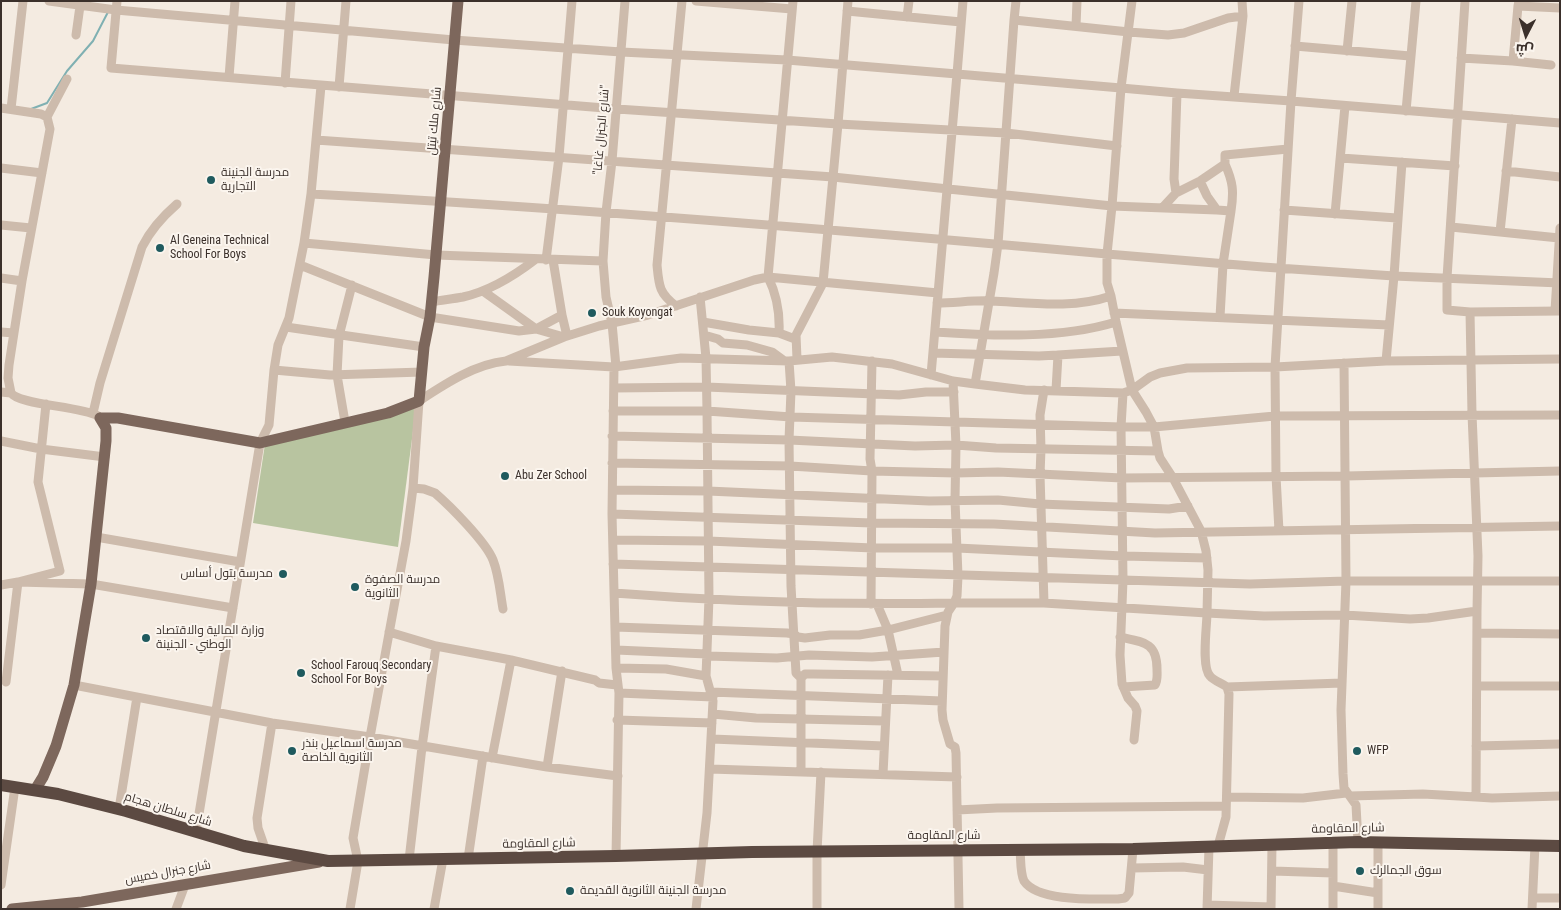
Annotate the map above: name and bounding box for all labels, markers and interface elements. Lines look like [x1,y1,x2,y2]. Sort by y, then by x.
north arrow [1501,10,1551,60]
text: ش [1515,41,1534,59]
street label: "شارع الجنرال غاغا" [591,85,613,175]
street label: شارع ملك تيتل [425,86,445,156]
place label: مدرسة الجنينة التجارية [221,166,289,194]
marker: مدرسة الجنينة التجارية [205,174,217,186]
place label: Al Geneina Technical School For Boys [170,234,269,262]
marker: Al Geneina Technical School For Boys [154,242,166,254]
place label: Souk Koyongat [602,306,672,320]
marker: Souk Koyongat [586,307,598,319]
place label: Abu Zer School [515,469,587,483]
marker: Abu Zer School [499,470,511,482]
place label: مدرسة بتول أساس [180,567,273,581]
marker: مدرسة بتول أساس [277,568,289,580]
place label: مدرسة الصفوة الثانوية [365,573,440,601]
marker: مدرسة الصفوة الثانوية [349,581,361,593]
place label: وزارة المالية والاقتصاد الوطني - الجنينة [156,624,264,652]
marker: وزارة المالية والاقتصاد الوطني - الجنينة [140,632,152,644]
place label: School Farouq Secondary School For Boys [311,659,431,687]
marker: School Farouq Secondary School For Boys [295,667,307,679]
place label: مدرسة اسماعيل بنذر الثانوية الخاصة [302,737,402,765]
place label: WFP [1367,744,1389,758]
marker: مدرسة اسماعيل بنذر الثانوية الخاصة [286,745,298,757]
marker: WFP [1351,745,1363,757]
street label: شارع سلطان هجام [123,790,213,830]
street label: شارع المقاومة [1311,821,1385,837]
street label: شارع المقاومة [907,829,981,843]
street label: شارع المقاومة [502,836,576,852]
street label: شارع جنرال خميس [124,858,212,888]
place label: سوق الجمالرك [1370,864,1442,878]
marker: سوق الجمالرك [1354,865,1366,877]
place label: مدرسة الجنينة الثانوية القديمة [580,884,726,898]
marker: مدرسة الجنينة الثانوية القديمة [564,885,576,897]

